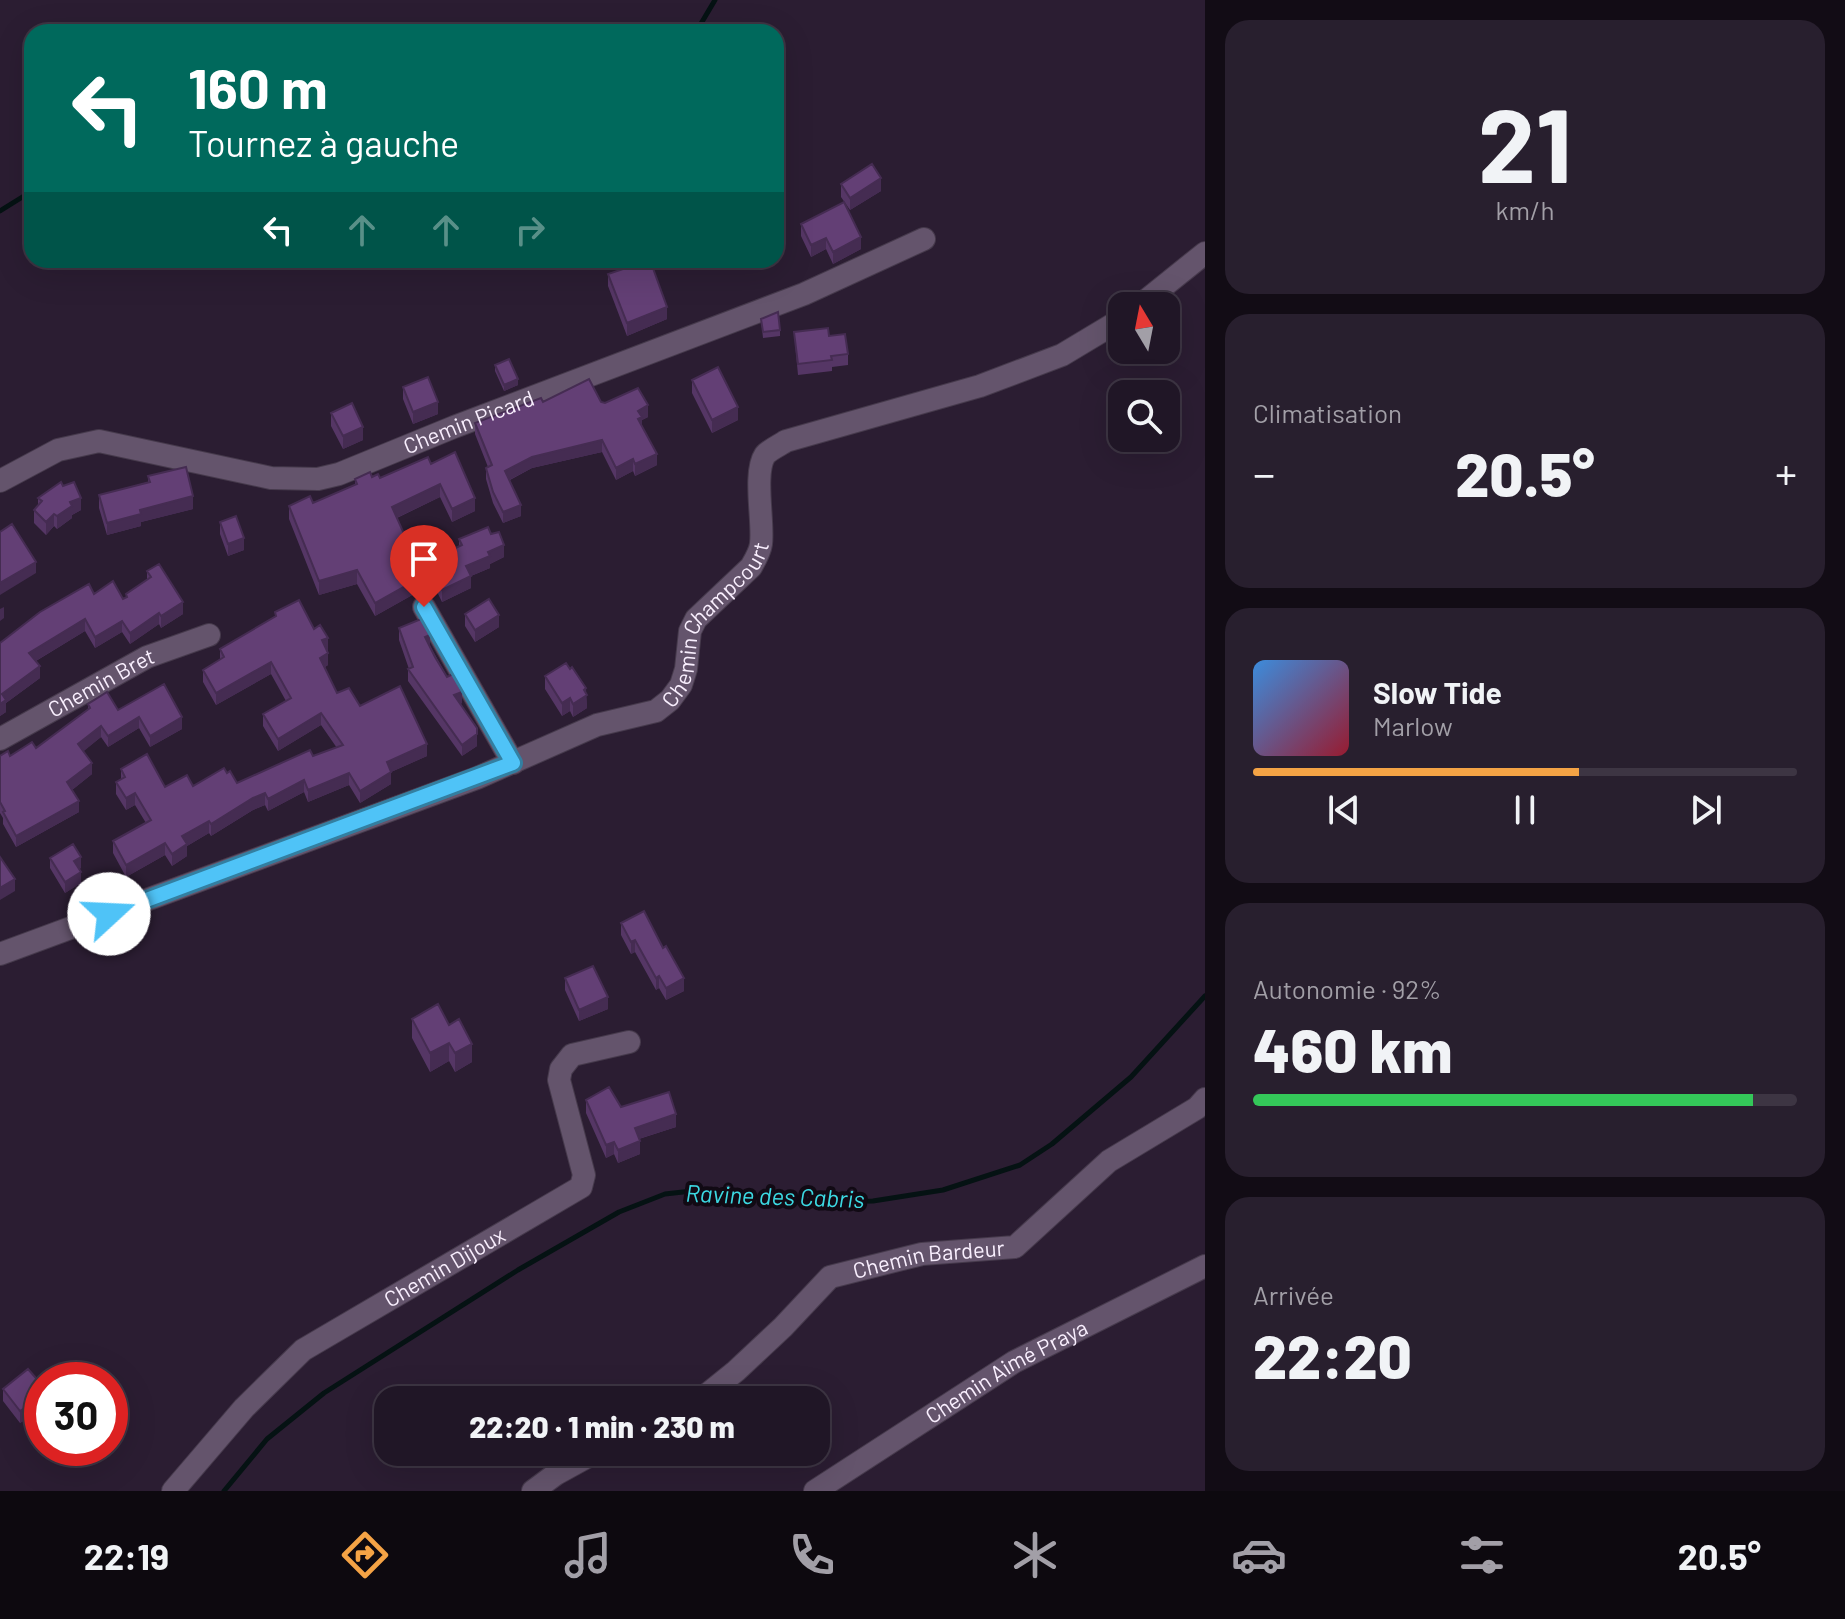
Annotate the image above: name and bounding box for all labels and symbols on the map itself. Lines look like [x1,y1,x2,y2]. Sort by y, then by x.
north arrow [1108,292,1180,364]
street label: Chemin Picard [399,384,537,458]
pin [390,525,458,607]
street label: Chemin Champcourt [655,539,773,712]
street label: Chemin Bret [43,642,157,722]
position arrow [67,872,151,956]
water label: Ravine des Cabris [685,1178,865,1213]
street label: Chemin Dijoux [379,1221,509,1312]
street label: Chemin Bardeur [850,1234,1005,1283]
street label: Chemin Aimé Praya [920,1313,1091,1428]
speed limit sign: 30 [24,1362,128,1466]

